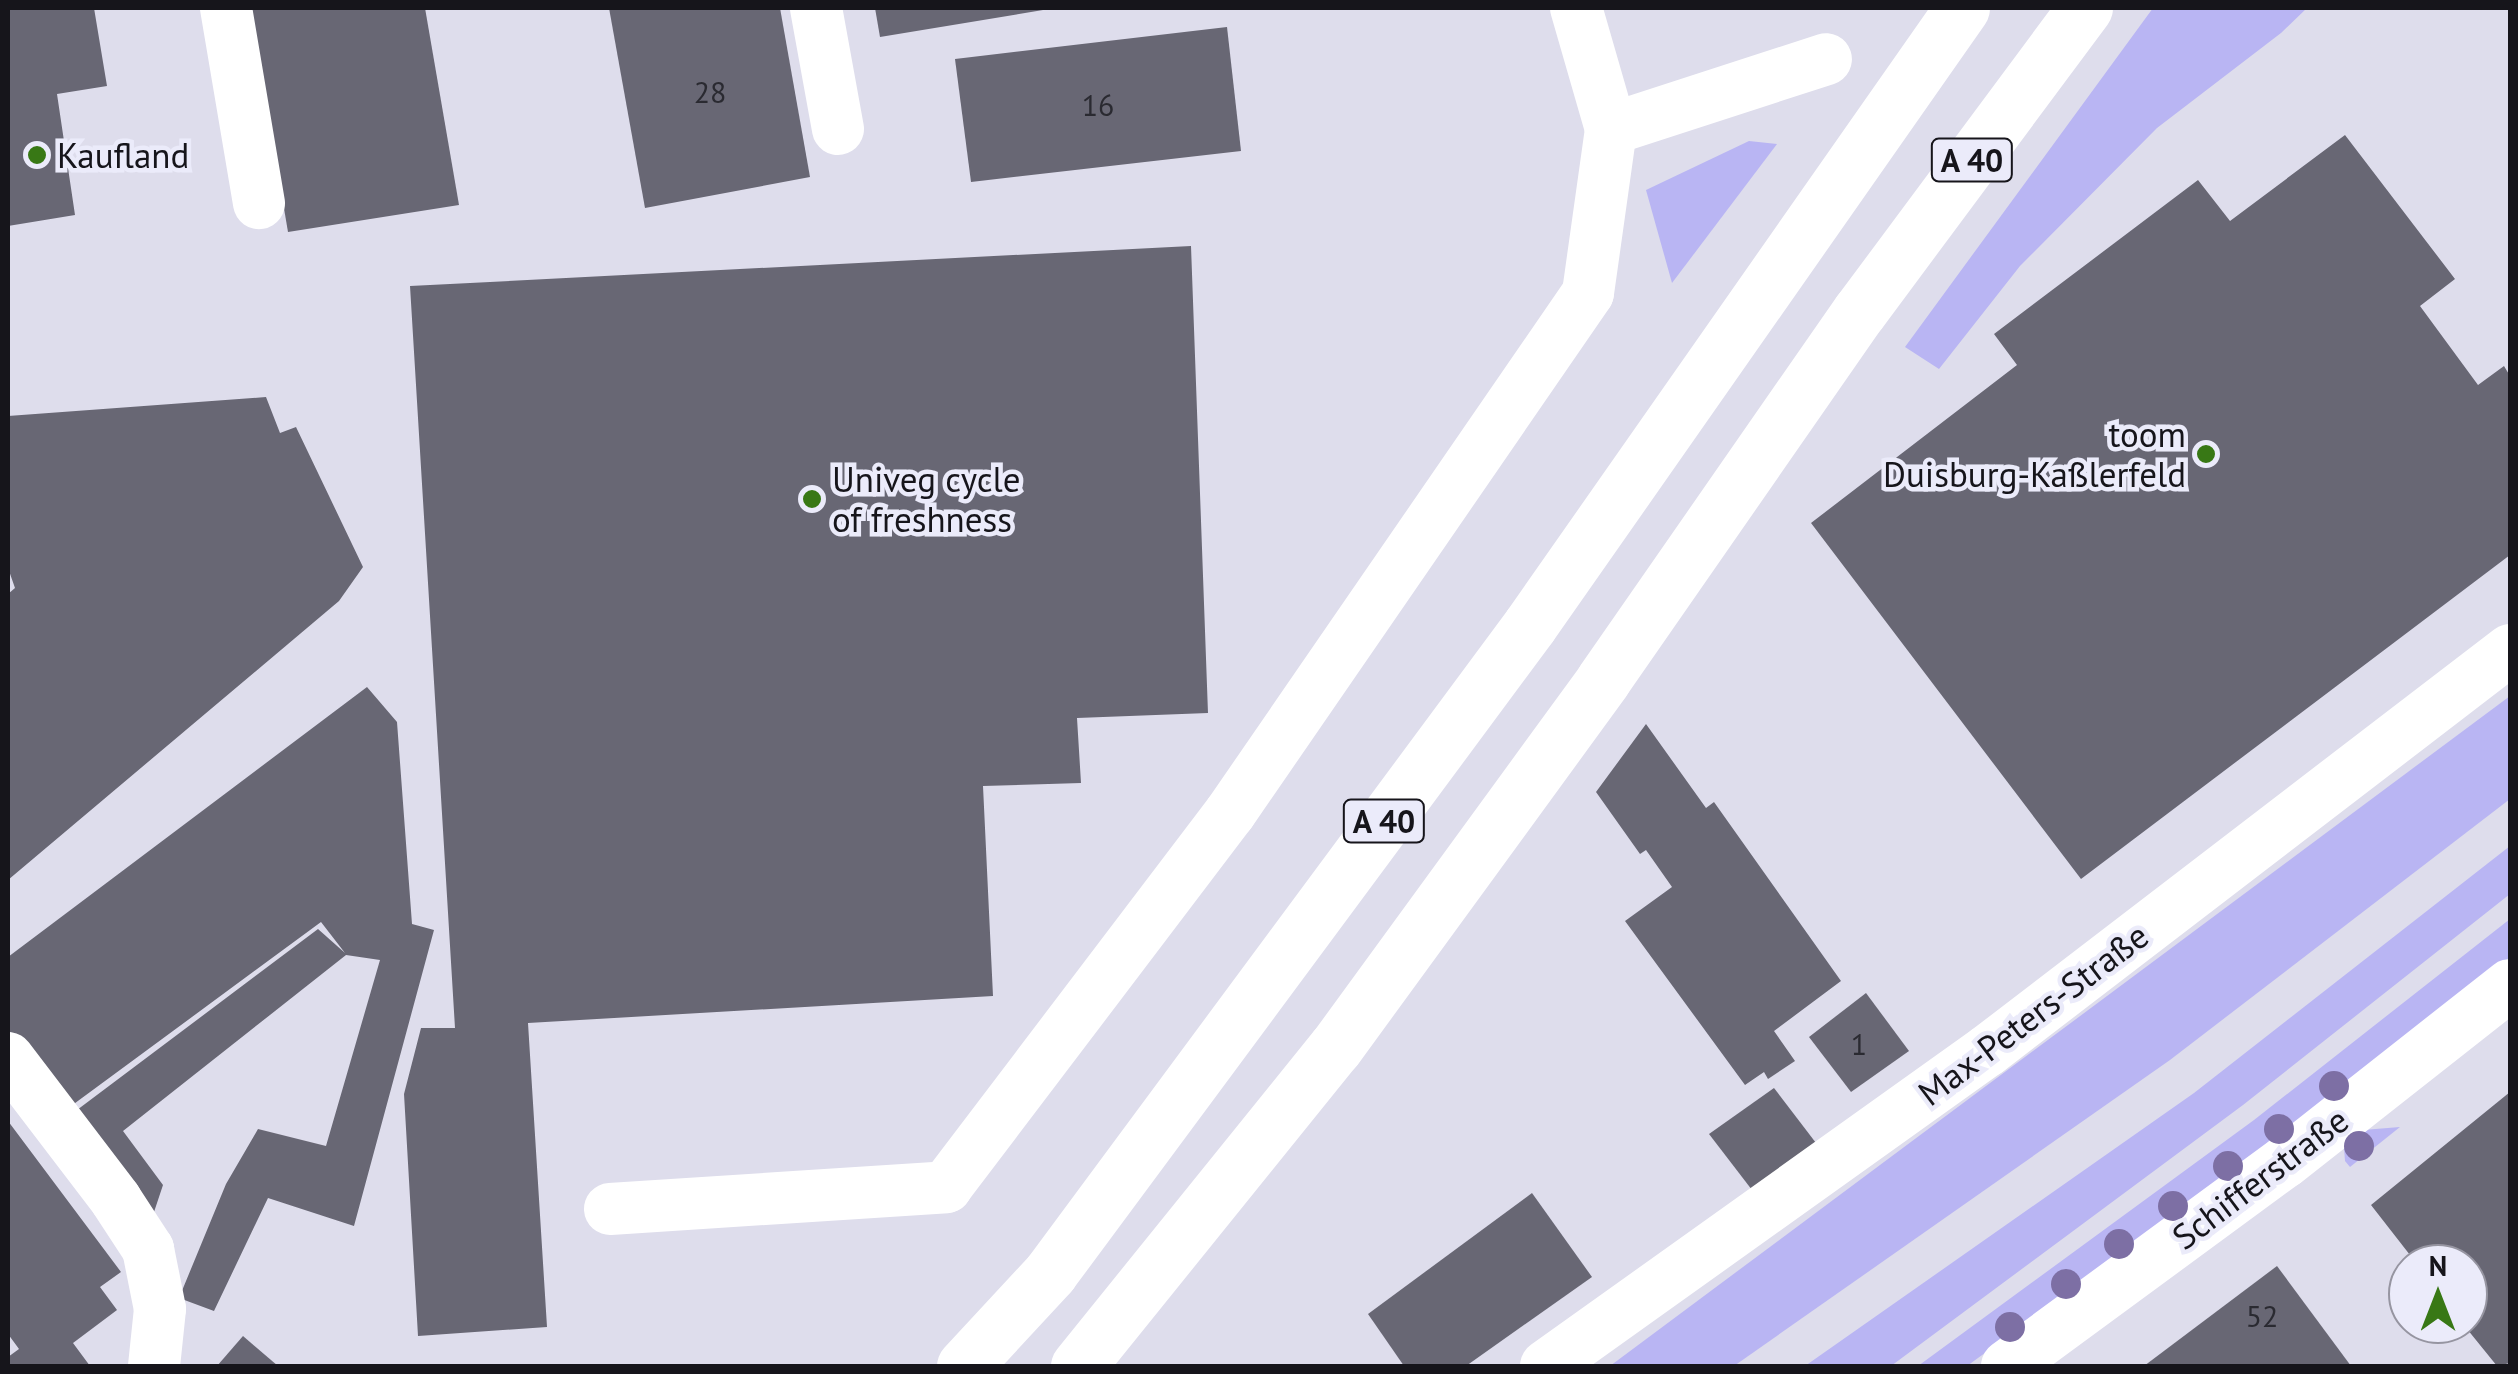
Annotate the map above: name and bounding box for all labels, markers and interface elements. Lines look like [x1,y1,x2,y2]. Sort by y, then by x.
house number: 28 [694,74,726,110]
house number: 16 [1082,87,1114,123]
road number: A 40 [1930,133,2014,187]
place label: Kaufland [57,134,189,176]
marker: Kaufland [26,144,48,166]
place label: toom Duisburg-Kaßlerfeld [1883,413,2186,495]
marker: toom Duisburg-Kaßlerfeld [2195,443,2217,465]
place label: Univeg cycle of freshness [832,458,1020,540]
marker: Univeg cycle of freshness [801,488,823,510]
road number: A 40 [1342,794,1426,848]
street label: Max-Peters-Straße [1910,914,2156,1114]
house number: 1 [1851,1026,1867,1062]
street label: Schifferstraße [2164,1098,2356,1258]
north arrow [2388,1244,2488,1344]
text: N [2429,1247,2447,1284]
house number: 52 [2246,1298,2278,1334]

